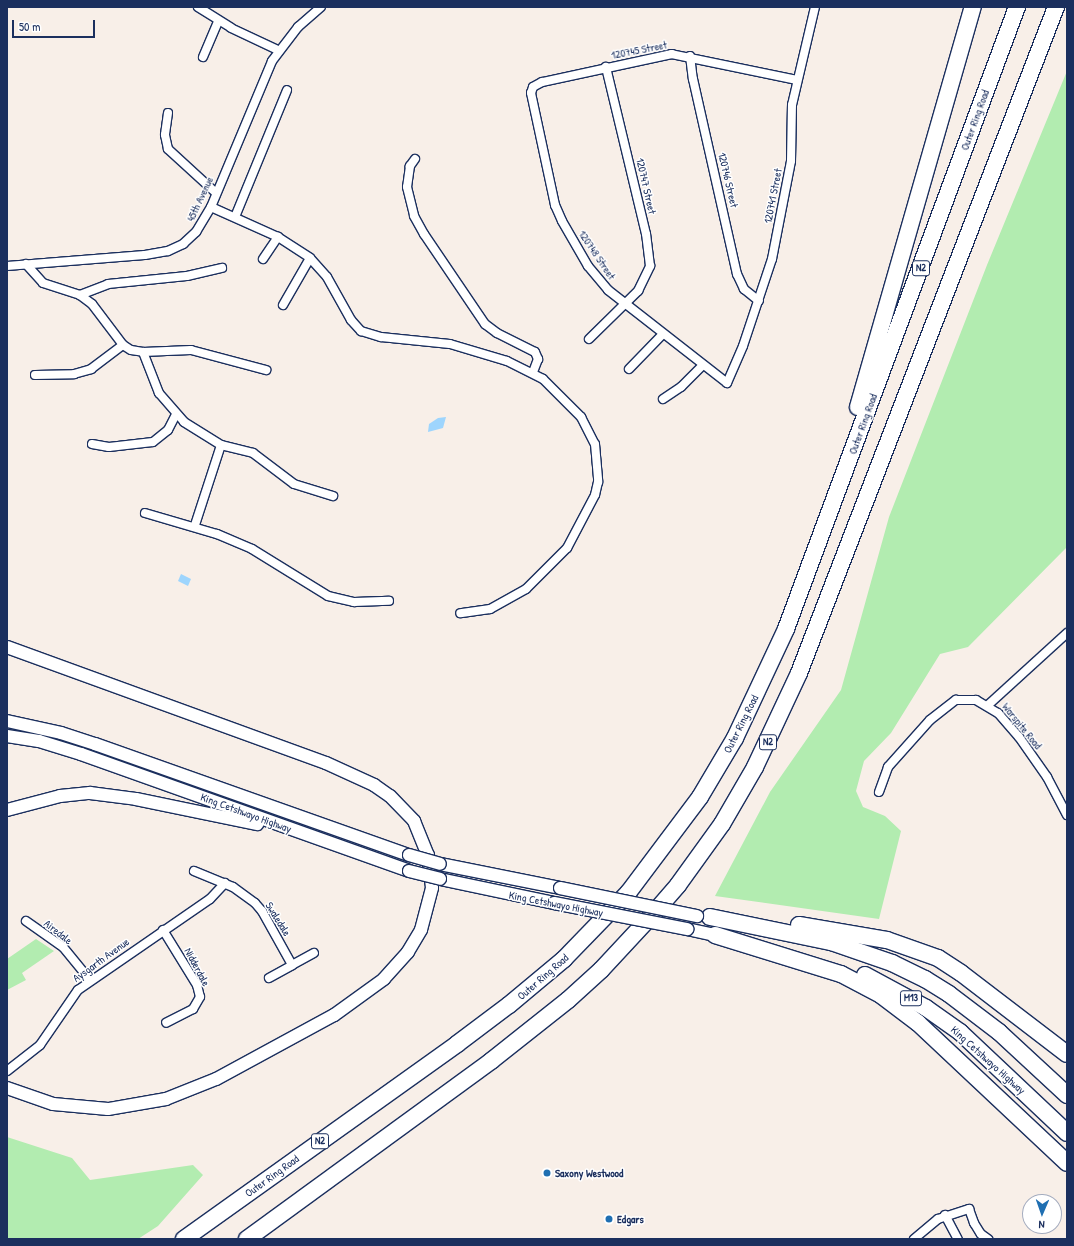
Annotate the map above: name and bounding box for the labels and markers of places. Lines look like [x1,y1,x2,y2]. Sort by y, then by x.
place label: Saxony Westwood [555,1166,623,1180]
marker: Saxony Westwood [542,1168,552,1178]
place label: Edgars [617,1212,644,1226]
marker: Edgars [604,1214,614,1224]

